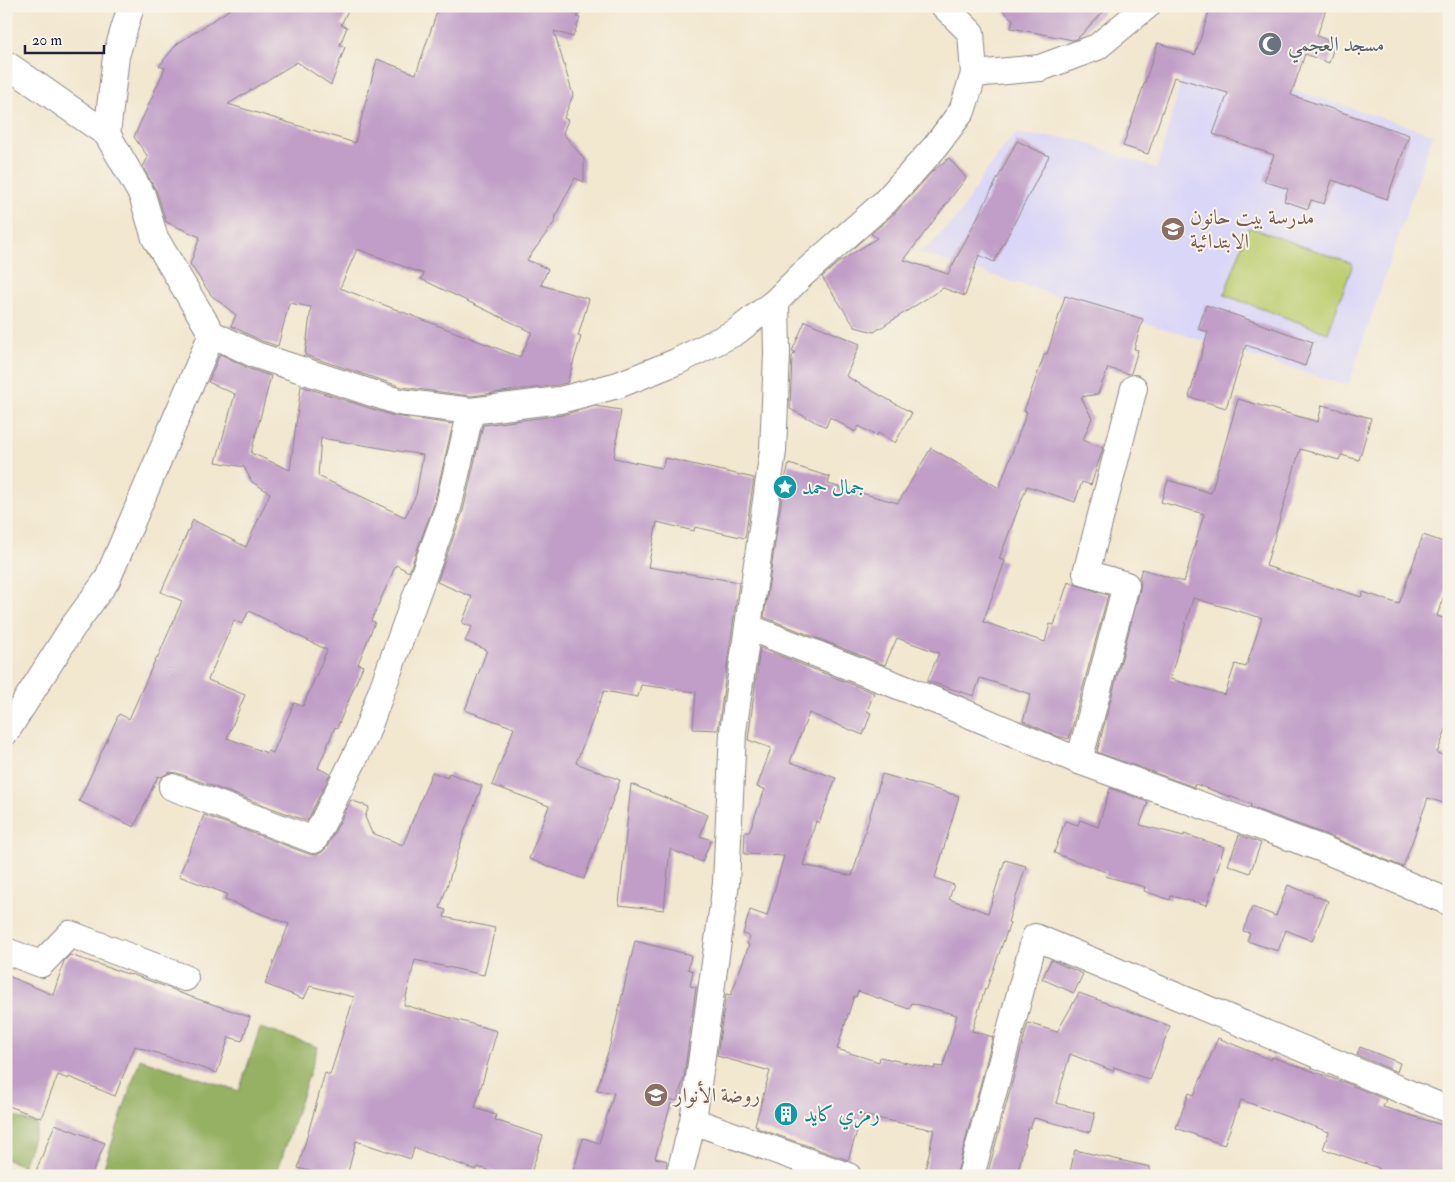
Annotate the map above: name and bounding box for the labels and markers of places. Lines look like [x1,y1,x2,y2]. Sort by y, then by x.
mosque icon: مسجد العجمي [1257,31,1283,57]
place label: مسجد العجمي [1288,31,1384,64]
place label: مدرسة بيت حانون الابتدائية [1190,204,1315,255]
school or university icon: مدرسة بيت حانون الابتدائية [1160,216,1186,242]
place icon: جمال حمد [772,474,798,500]
place label: جمال حمد [802,474,864,501]
place label: روضة الأنوار [672,1080,760,1109]
school or university icon: روضة الأنوار [643,1082,669,1108]
building icon: رمزي كايد [773,1101,799,1127]
place label: رمزي كايد [804,1101,880,1130]

